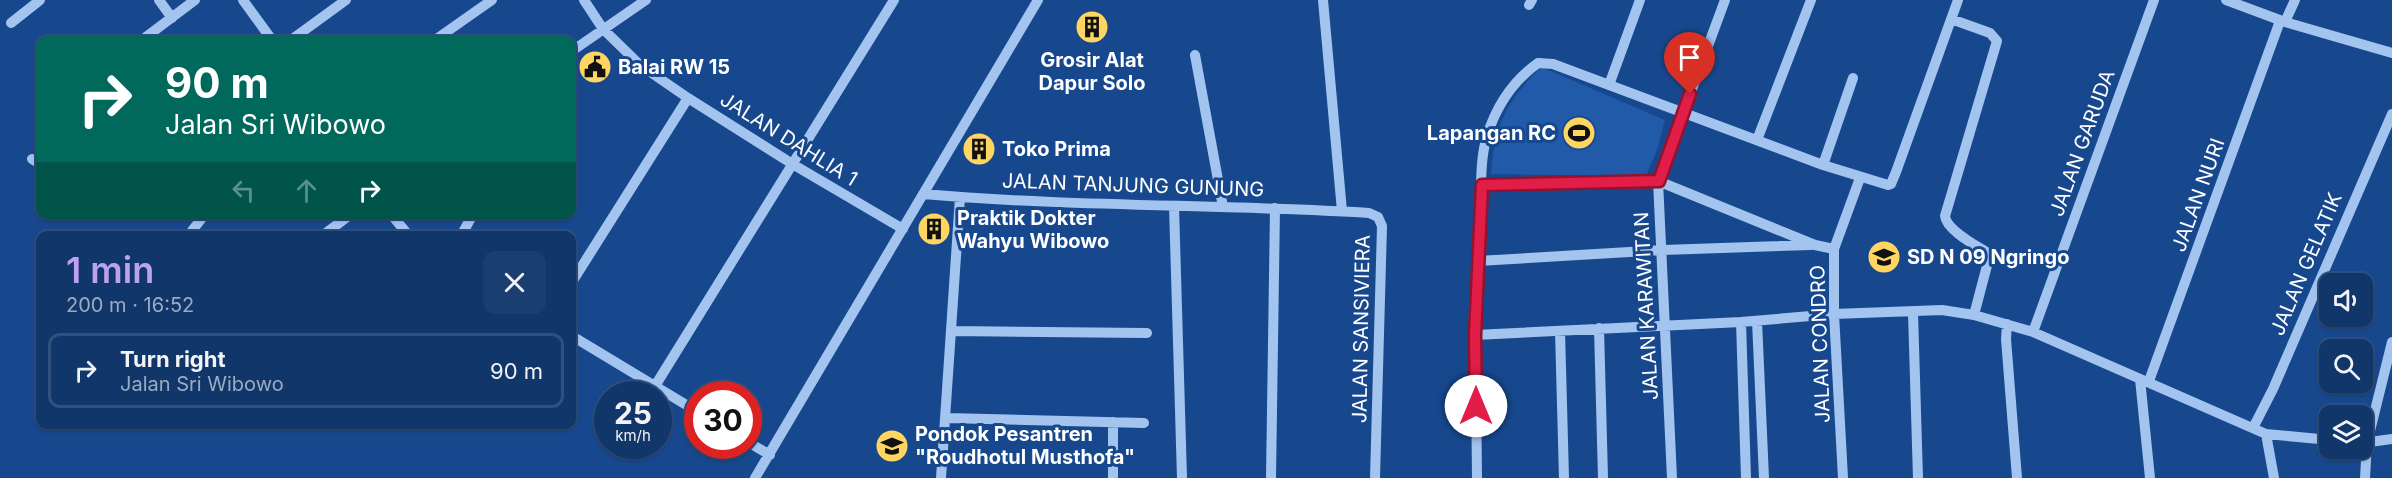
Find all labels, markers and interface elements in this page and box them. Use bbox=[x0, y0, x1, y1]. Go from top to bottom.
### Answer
building icon: Grosir Alat Dapur Solo bbox=[1074, 9, 1110, 45]
pin bbox=[1664, 32, 1715, 94]
icon: arrive bbox=[1673, 41, 1706, 74]
place label: Grosir Alat Dapur Solo bbox=[1038, 48, 1146, 95]
public building icon: Balai RW 15 bbox=[577, 49, 613, 85]
place label: Balai RW 15 bbox=[618, 55, 730, 79]
text: 90 m bbox=[165, 57, 269, 108]
icon: right bbox=[66, 60, 144, 138]
street label: JALAN GARUDA bbox=[2044, 66, 2120, 220]
street label: JALAN DAHLIA 1 bbox=[716, 87, 862, 191]
text: Jalan Sri Wibowo bbox=[165, 108, 386, 141]
sports icon: Lapangan RC bbox=[1561, 115, 1597, 151]
place label: Lapangan RC bbox=[1427, 121, 1556, 145]
building icon: Toko Prima bbox=[961, 131, 997, 167]
street label: JALAN NURI bbox=[2166, 135, 2230, 255]
place label: Toko Prima bbox=[1002, 137, 1111, 161]
street label: JALAN TANJUNG GUNUNG bbox=[1001, 168, 1265, 202]
icon: left bbox=[227, 174, 260, 207]
icon: ahead bbox=[290, 174, 323, 207]
icon: right bbox=[353, 174, 386, 207]
street label: JALAN GELATIK bbox=[2265, 189, 2347, 339]
place label: Praktik Dokter Wahyu Wibowo bbox=[957, 206, 1109, 253]
building icon: Praktik Dokter Wahyu Wibowo bbox=[916, 211, 952, 247]
street label: JALAN KARAWITAN bbox=[1629, 211, 1663, 401]
street label: JALAN SANSIVIERA bbox=[1347, 234, 1375, 423]
school or university icon: SD N 09 Ngringo bbox=[1866, 239, 1902, 275]
place label: SD N 09 Ngringo bbox=[1907, 245, 2069, 269]
text: 1 min bbox=[66, 248, 154, 292]
button: close bbox=[483, 251, 546, 314]
street label: JALAN CONDRO bbox=[1805, 265, 1835, 423]
map controls bbox=[2319, 273, 2373, 459]
button: sound bbox=[2319, 273, 2373, 327]
text: 200 m · 16:52 bbox=[66, 293, 194, 317]
button: search bbox=[2319, 339, 2373, 393]
text: Turn right bbox=[120, 346, 226, 372]
icon: right bbox=[69, 354, 102, 387]
text: 90 m bbox=[490, 358, 543, 384]
text: Jalan Sri Wibowo bbox=[120, 372, 284, 396]
position arrow bbox=[1444, 374, 1508, 438]
speed limit sign: 30 bbox=[684, 381, 762, 459]
text: 25 bbox=[614, 395, 652, 431]
button: layers bbox=[2319, 405, 2373, 459]
place label: Pondok Pesantren "Roudhotul Musthofa" bbox=[915, 422, 1135, 469]
text: km/h bbox=[615, 426, 651, 445]
school or university icon: Pondok Pesantren "Roudhotul Musthofa" bbox=[874, 428, 910, 464]

